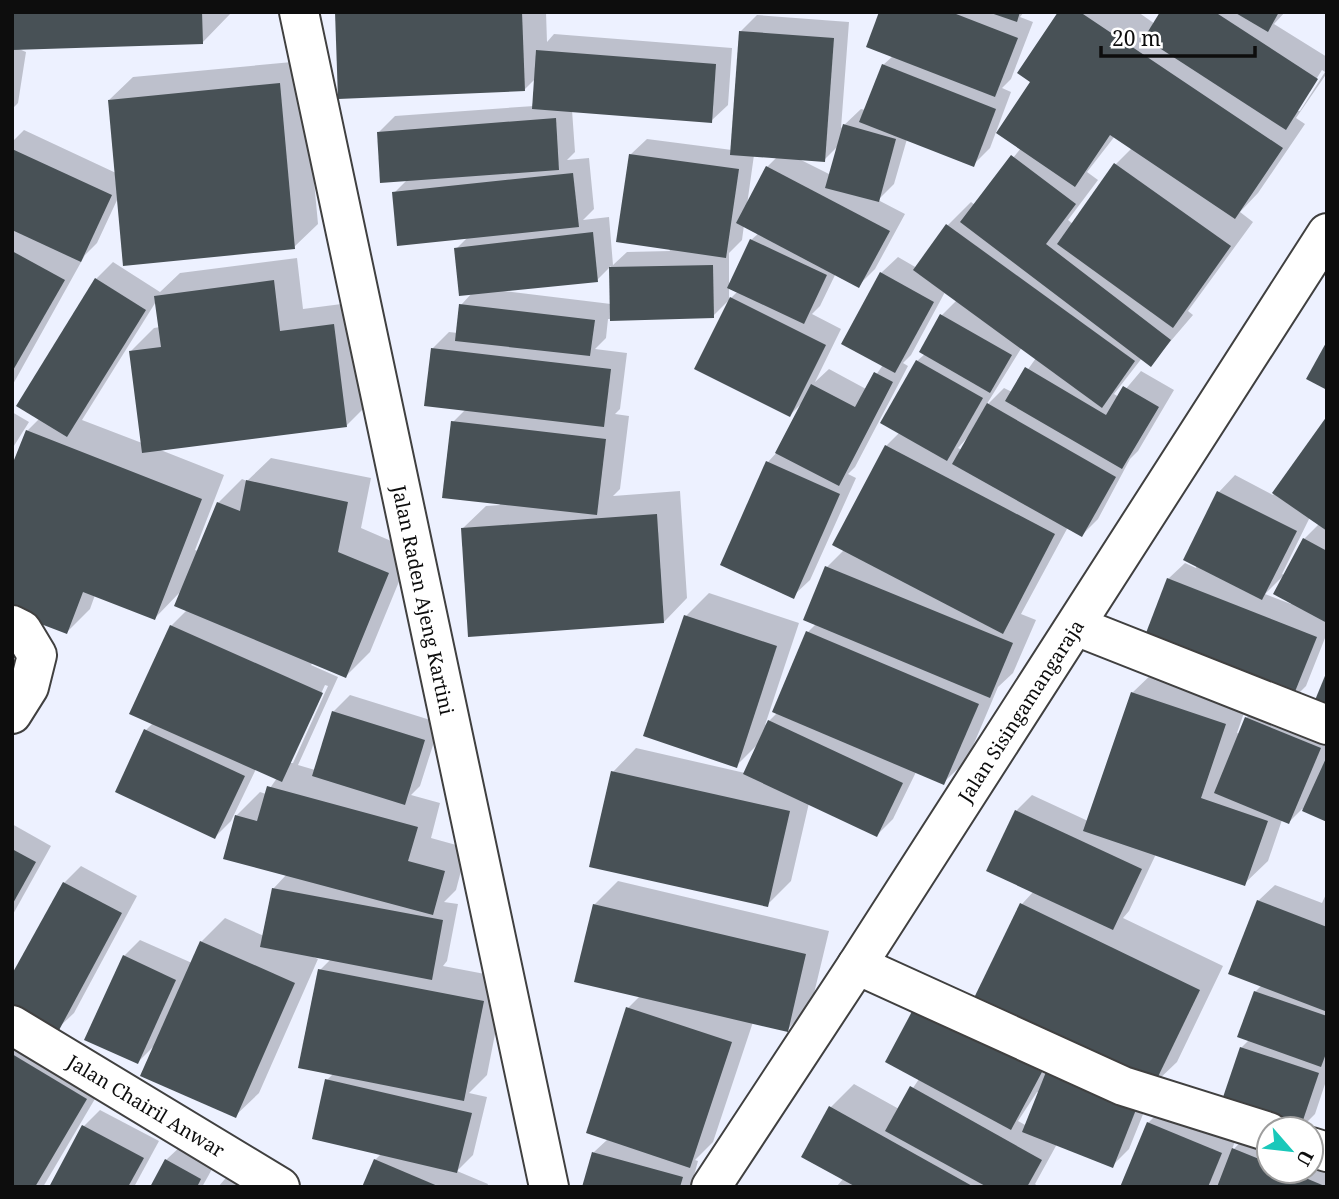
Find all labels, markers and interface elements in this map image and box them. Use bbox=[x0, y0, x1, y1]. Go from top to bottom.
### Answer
scale bar bbox=[1101, 14, 1255, 58]
text: 20 m bbox=[1112, 24, 1161, 52]
street label: Jalan Raden Ajeng Kartini bbox=[386, 482, 460, 717]
street label: Jalan Sisingamangaraja bbox=[952, 615, 1090, 808]
street label: Jalan Chairil Anwar bbox=[62, 1048, 230, 1163]
north arrow bbox=[1255, 1115, 1325, 1185]
text: U bbox=[1290, 1146, 1320, 1170]

